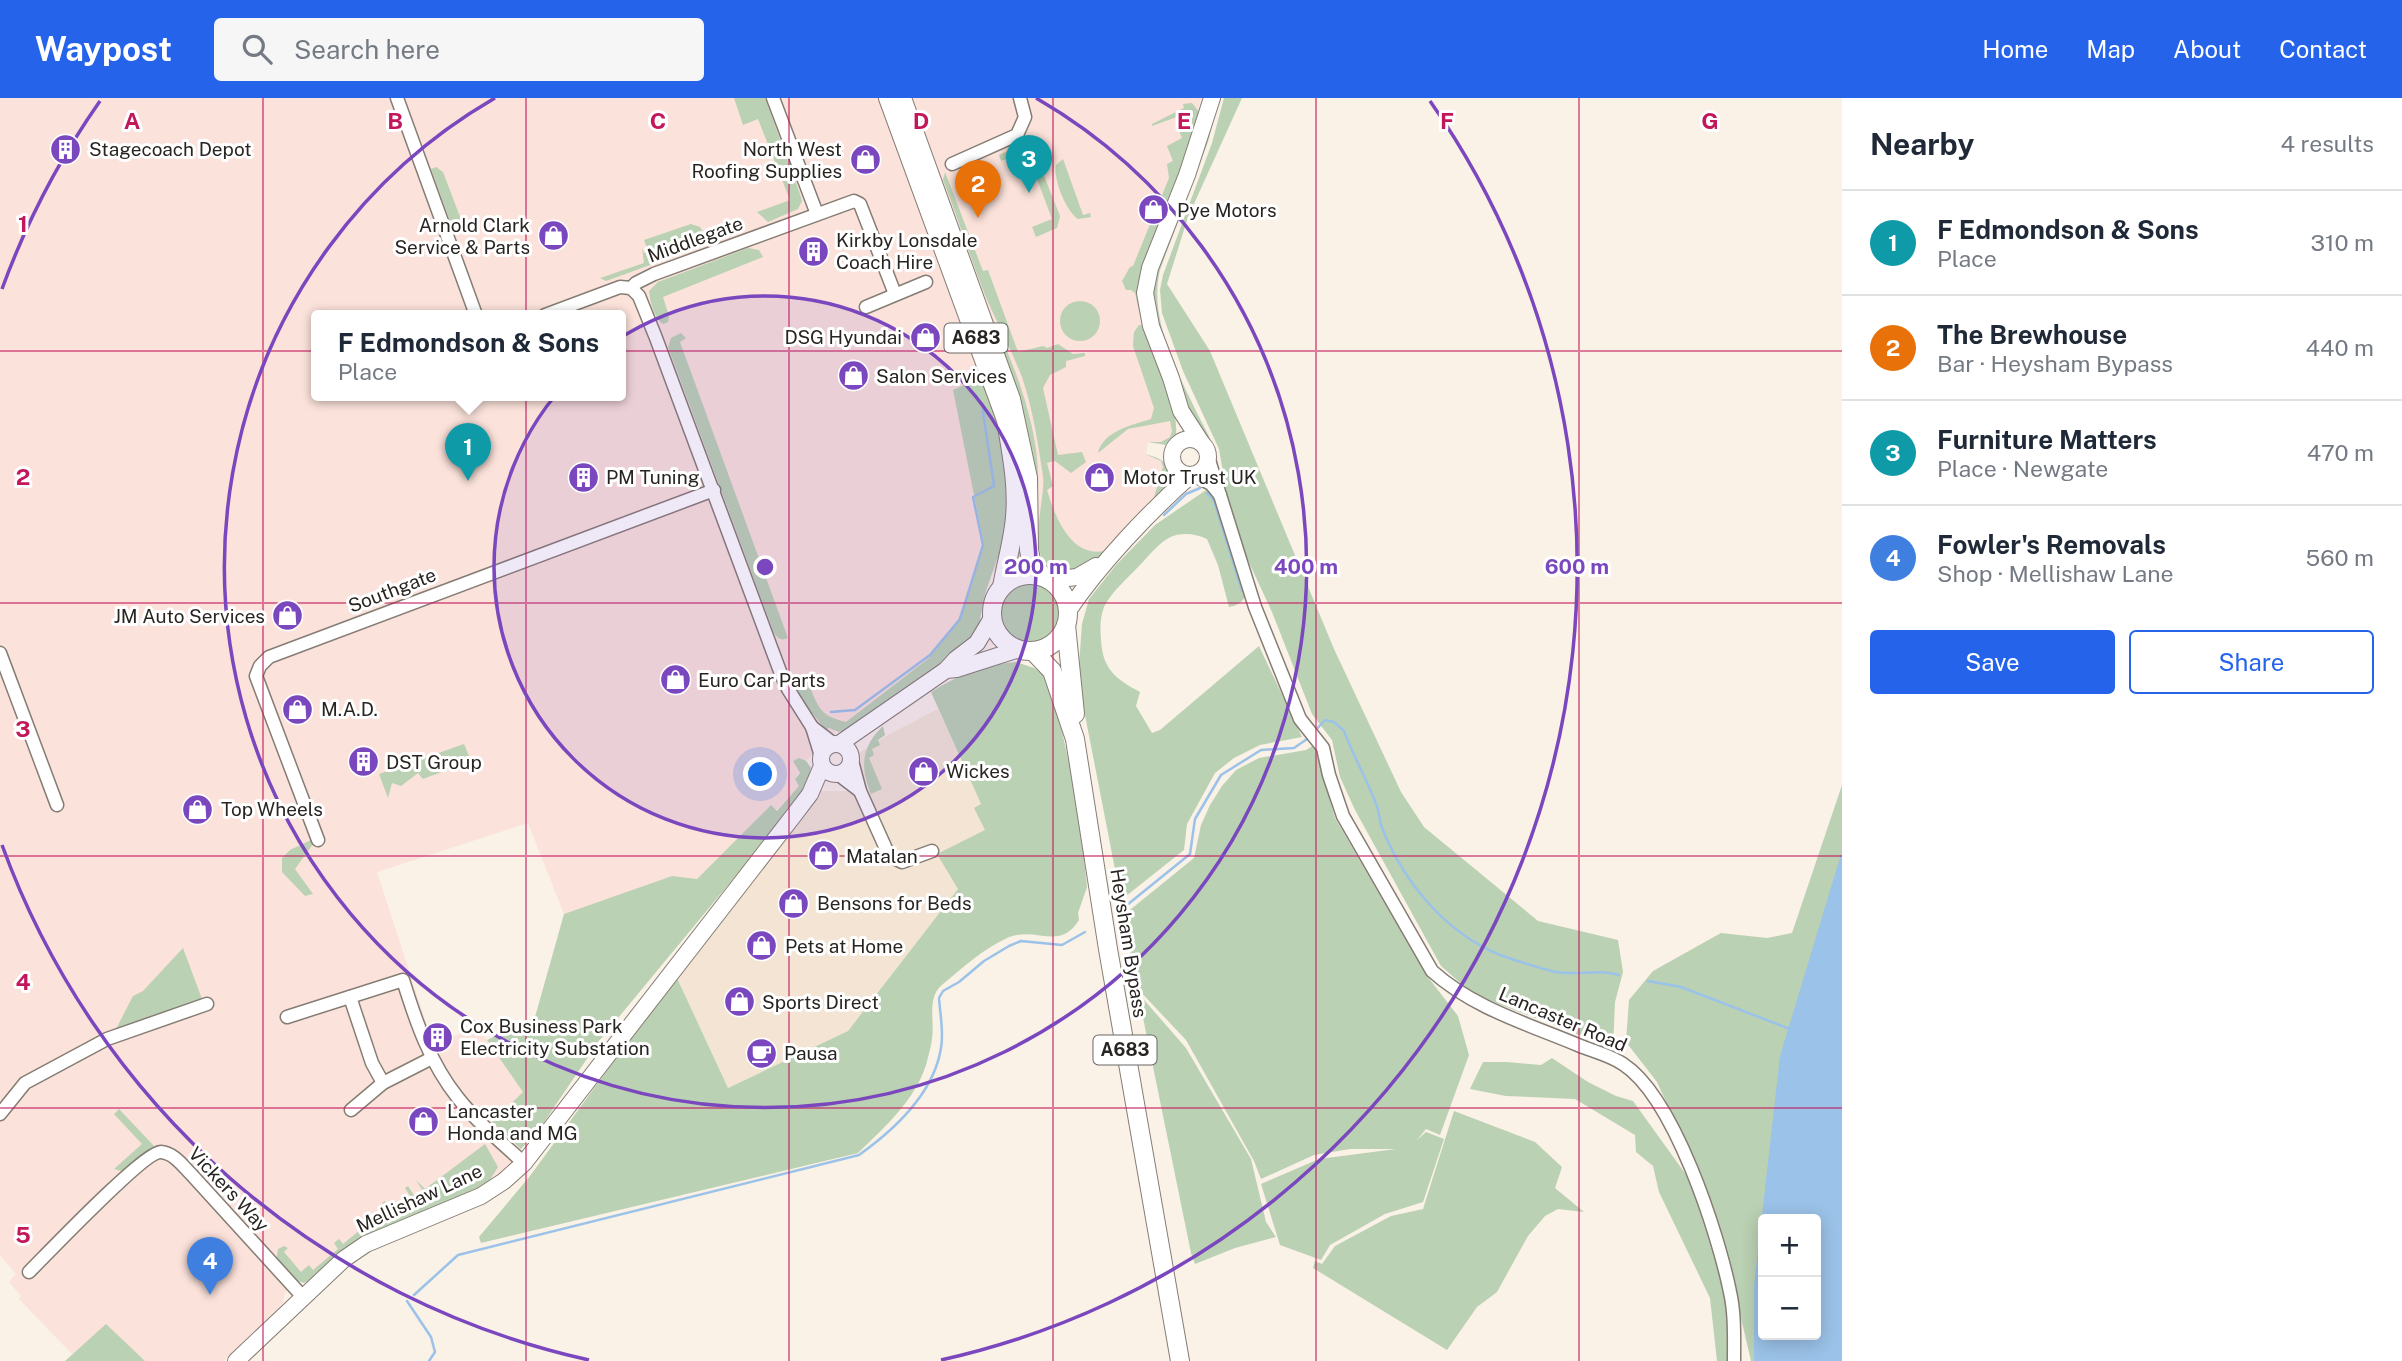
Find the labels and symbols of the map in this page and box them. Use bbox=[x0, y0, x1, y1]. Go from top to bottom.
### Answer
text: A bbox=[124, 107, 141, 134]
text: B bbox=[387, 107, 403, 134]
text: C bbox=[650, 107, 666, 134]
text: D bbox=[913, 107, 929, 134]
text: E bbox=[1177, 107, 1191, 134]
text: F bbox=[1440, 107, 1454, 134]
text: G bbox=[1701, 107, 1719, 134]
building icon: Stagecoach Depot bbox=[49, 132, 83, 166]
pin: 3 bbox=[1006, 135, 1052, 193]
place label: Stagecoach Depot bbox=[89, 138, 252, 160]
place label: North West Roofing Supplies bbox=[691, 138, 842, 182]
shop icon: North West Roofing Supplies bbox=[848, 143, 882, 177]
pin: 2 bbox=[955, 160, 1001, 218]
shop icon: Pye Motors bbox=[1137, 193, 1171, 227]
place label: Pye Motors bbox=[1177, 199, 1277, 221]
text: 1 bbox=[18, 210, 28, 237]
street label: Middlegate bbox=[644, 212, 746, 266]
place label: Arnold Clark Service & Parts bbox=[394, 214, 530, 258]
shop icon: Arnold Clark Service & Parts bbox=[536, 219, 570, 253]
place label: Kirkby Lonsdale Coach Hire bbox=[836, 229, 978, 273]
building icon: Kirkby Lonsdale Coach Hire bbox=[796, 234, 830, 268]
shop icon: DSG Hyundai bbox=[908, 320, 942, 354]
road number: A683 bbox=[944, 324, 1007, 352]
place label: DSG Hyundai bbox=[785, 326, 902, 348]
shop icon: Salon Services bbox=[836, 359, 870, 393]
place label: Salon Services bbox=[876, 365, 1007, 387]
pin: 1 bbox=[445, 423, 491, 481]
building icon: PM Tuning bbox=[566, 460, 600, 494]
shop icon: Motor Trust UK bbox=[1083, 460, 1117, 494]
text: 2 bbox=[16, 463, 30, 490]
place label: PM Tuning bbox=[606, 466, 700, 488]
place label: Motor Trust UK bbox=[1123, 466, 1257, 488]
text: 200 m bbox=[1004, 554, 1068, 579]
text: 400 m bbox=[1274, 554, 1338, 579]
text: 600 m bbox=[1545, 554, 1609, 579]
centre of rings bbox=[753, 555, 777, 579]
street label: Southgate bbox=[345, 563, 439, 617]
shop icon: JM Auto Services bbox=[271, 599, 305, 633]
place label: JM Auto Services bbox=[113, 605, 265, 627]
shop icon: Euro Car Parts bbox=[658, 663, 692, 697]
place label: Euro Car Parts bbox=[698, 669, 825, 691]
shop icon: M.A.D. bbox=[281, 692, 315, 726]
place label: M.A.D. bbox=[321, 698, 378, 720]
text: 3 bbox=[15, 715, 31, 742]
building icon: DST Group bbox=[346, 745, 380, 779]
place label: DST Group bbox=[386, 751, 482, 773]
shop icon: Wickes bbox=[906, 754, 940, 788]
your location bbox=[743, 757, 777, 791]
place label: Wickes bbox=[946, 760, 1010, 782]
shop icon: Top Wheels bbox=[181, 792, 215, 826]
place label: Top Wheels bbox=[221, 798, 323, 820]
shop icon: Matalan bbox=[806, 839, 840, 873]
place label: Matalan bbox=[846, 845, 918, 867]
street label: Heysham Bypass bbox=[1106, 867, 1152, 1019]
shop icon: Bensons for Beds bbox=[777, 886, 811, 920]
place label: Bensons for Beds bbox=[817, 892, 972, 914]
shop icon: Pets at Home bbox=[745, 929, 779, 963]
place label: Pets at Home bbox=[785, 935, 903, 957]
text: 4 bbox=[15, 968, 31, 995]
street label: Lancaster Road bbox=[1496, 982, 1630, 1056]
shop icon: Sports Direct bbox=[722, 985, 756, 1019]
place label: Sports Direct bbox=[762, 991, 879, 1013]
place label: Cox Business Park Electricity Substation bbox=[460, 1015, 650, 1059]
building icon: Cox Business Park Electricity Substation bbox=[420, 1020, 454, 1054]
road number: A683 bbox=[1094, 1035, 1156, 1065]
cafe icon: Pausa bbox=[744, 1036, 778, 1070]
place label: Pausa bbox=[784, 1042, 838, 1064]
place label: Lancaster Honda and MG bbox=[447, 1100, 578, 1144]
shop icon: Lancaster Honda and MG bbox=[407, 1105, 441, 1139]
street label: Vickers Way bbox=[184, 1142, 274, 1236]
street label: Mellishaw Lane bbox=[353, 1159, 485, 1237]
text: 5 bbox=[15, 1221, 31, 1248]
pin: 4 bbox=[187, 1237, 233, 1295]

